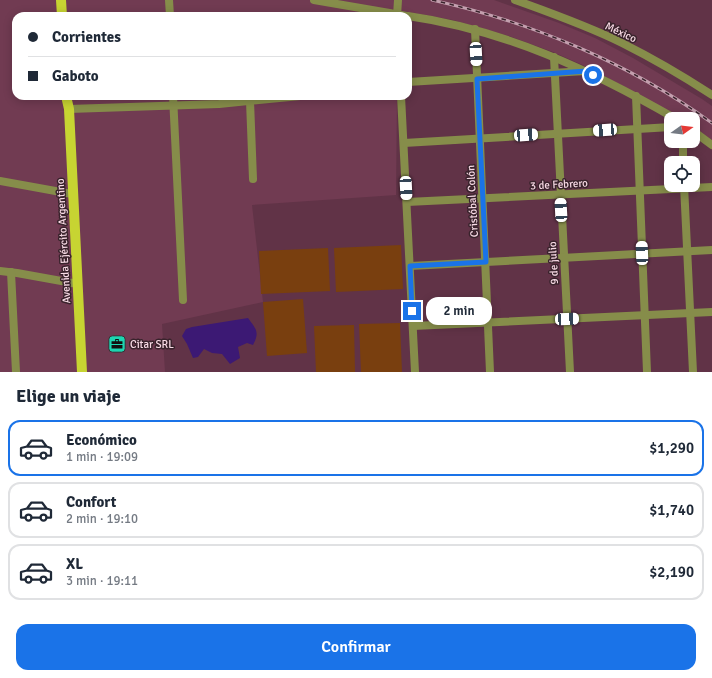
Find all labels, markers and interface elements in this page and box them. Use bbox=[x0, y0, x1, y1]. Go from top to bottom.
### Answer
street label: México bbox=[603, 20, 639, 45]
text: Corrientes bbox=[52, 28, 121, 46]
car bbox=[469, 42, 483, 66]
route start bbox=[584, 66, 602, 84]
text: Gaboto bbox=[52, 67, 99, 85]
north arrow bbox=[664, 112, 700, 148]
map controls bbox=[664, 112, 700, 192]
car bbox=[593, 123, 617, 137]
car bbox=[514, 128, 538, 142]
button: locate bbox=[664, 156, 700, 192]
street label: Cristóbal Colón bbox=[464, 165, 481, 237]
car bbox=[399, 176, 413, 200]
street label: 3 de Febrero bbox=[530, 176, 588, 193]
street label: Avenida Ejército Argentino bbox=[54, 178, 73, 304]
car bbox=[554, 198, 568, 222]
street label: 9 de julio bbox=[546, 241, 561, 285]
car bbox=[636, 241, 648, 265]
callout: 2 min bbox=[426, 297, 492, 325]
route end bbox=[403, 302, 421, 320]
text: 2 min bbox=[443, 303, 475, 319]
car bbox=[555, 312, 579, 326]
office icon: Citar SRL bbox=[107, 334, 127, 354]
place label: Citar SRL bbox=[130, 338, 174, 351]
text: Elige un viaje bbox=[16, 385, 121, 407]
icon: car bbox=[18, 430, 54, 466]
text: Económico bbox=[66, 431, 137, 449]
text: $1,290 bbox=[649, 439, 694, 457]
text: 1 min · 19:09 bbox=[66, 449, 138, 465]
icon: car bbox=[18, 492, 54, 528]
text: Confort bbox=[66, 493, 116, 511]
text: $1,740 bbox=[649, 501, 694, 519]
text: 2 min · 19:10 bbox=[66, 511, 138, 527]
icon: car bbox=[18, 554, 54, 590]
text: XL bbox=[66, 555, 83, 573]
text: $2,190 bbox=[649, 563, 694, 581]
text: 3 min · 19:11 bbox=[66, 573, 138, 589]
button: Confirmar bbox=[16, 624, 696, 670]

